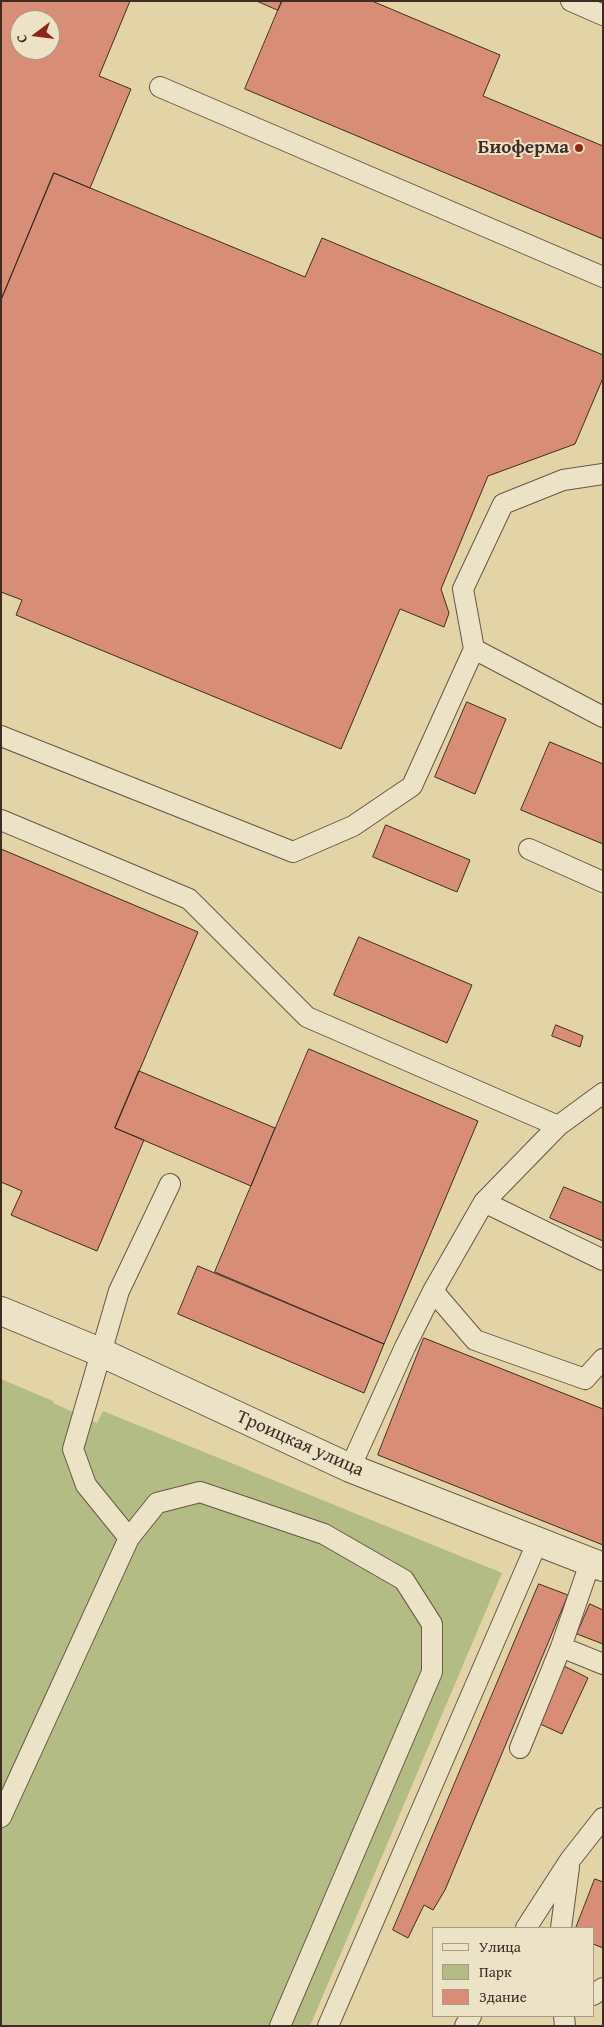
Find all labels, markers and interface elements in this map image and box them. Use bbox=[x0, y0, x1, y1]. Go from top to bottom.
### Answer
north arrow bbox=[10, 10, 60, 60]
text: С bbox=[11, 32, 32, 45]
place label: Биоферма bbox=[478, 137, 569, 159]
marker: Биоферма bbox=[573, 142, 585, 154]
street label: Троицкая улица bbox=[233, 1406, 367, 1482]
legend bbox=[432, 1927, 594, 2017]
text: Улица bbox=[479, 1936, 521, 1957]
text: Парк bbox=[479, 1961, 512, 1982]
text: Здание bbox=[479, 1986, 527, 2007]

